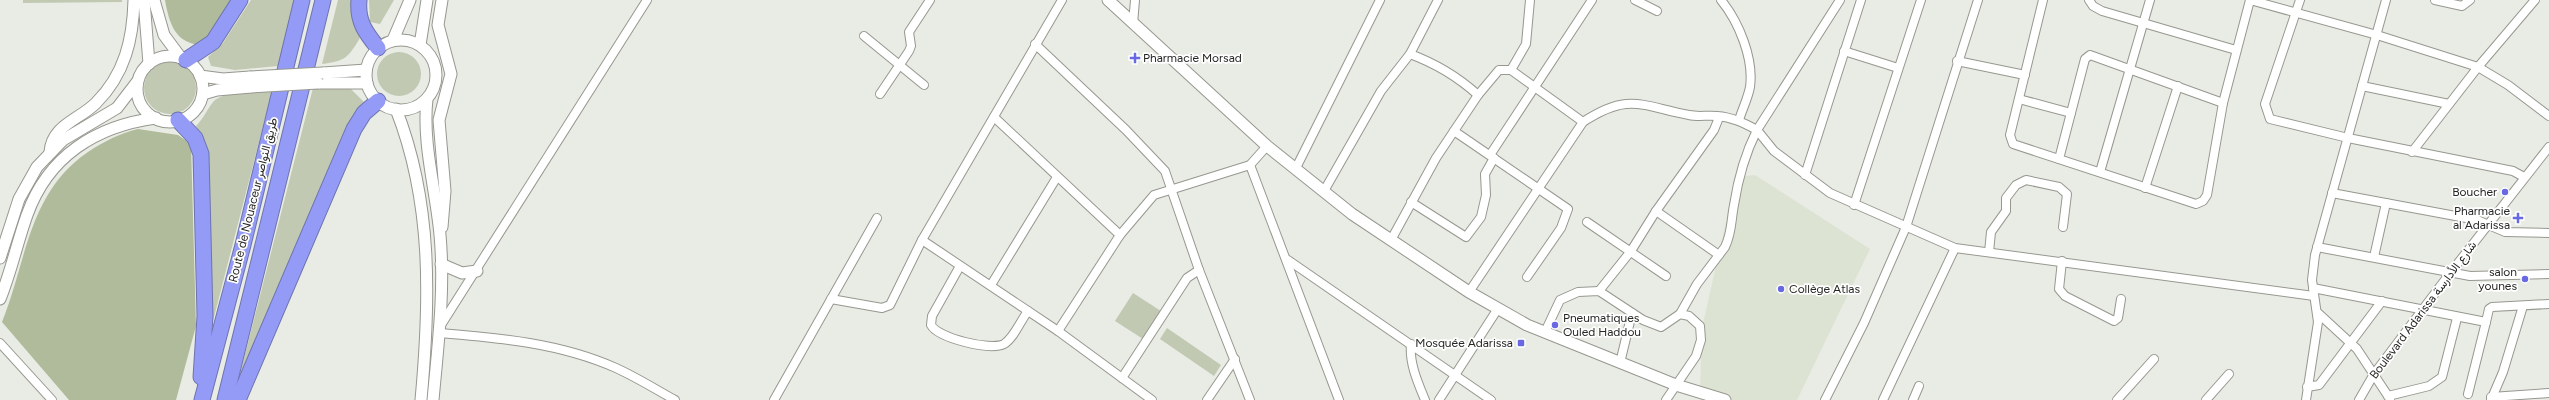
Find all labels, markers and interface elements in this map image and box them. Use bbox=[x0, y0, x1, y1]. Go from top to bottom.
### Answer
place label: Pharmacie Morsad bbox=[1143, 51, 1242, 65]
marker: Pharmacie Morsad bbox=[1130, 53, 1140, 63]
street label: Route de Nouaceur طريق النواصر bbox=[226, 116, 281, 284]
place label: Boucher bbox=[2452, 185, 2497, 199]
marker: Boucher bbox=[2500, 187, 2510, 197]
place label: Pharmacie al Adarissa bbox=[2453, 204, 2510, 232]
marker: Pharmacie al Adarissa bbox=[2513, 213, 2523, 223]
street label: Boulevard Adarissa شارع الأدارسة bbox=[2367, 238, 2481, 383]
place label: salon younes bbox=[2478, 265, 2517, 293]
marker: salon younes bbox=[2520, 274, 2530, 284]
place label: Collège Atlas bbox=[1789, 282, 1860, 296]
marker: Collège Atlas bbox=[1776, 284, 1786, 294]
place label: Pneumatiques Ouled Haddou bbox=[1563, 311, 1641, 339]
marker: Pneumatiques Ouled Haddou bbox=[1550, 320, 1560, 330]
place label: Mosquée Adarissa bbox=[1415, 336, 1513, 350]
marker: Mosquée Adarissa bbox=[1516, 338, 1526, 348]

